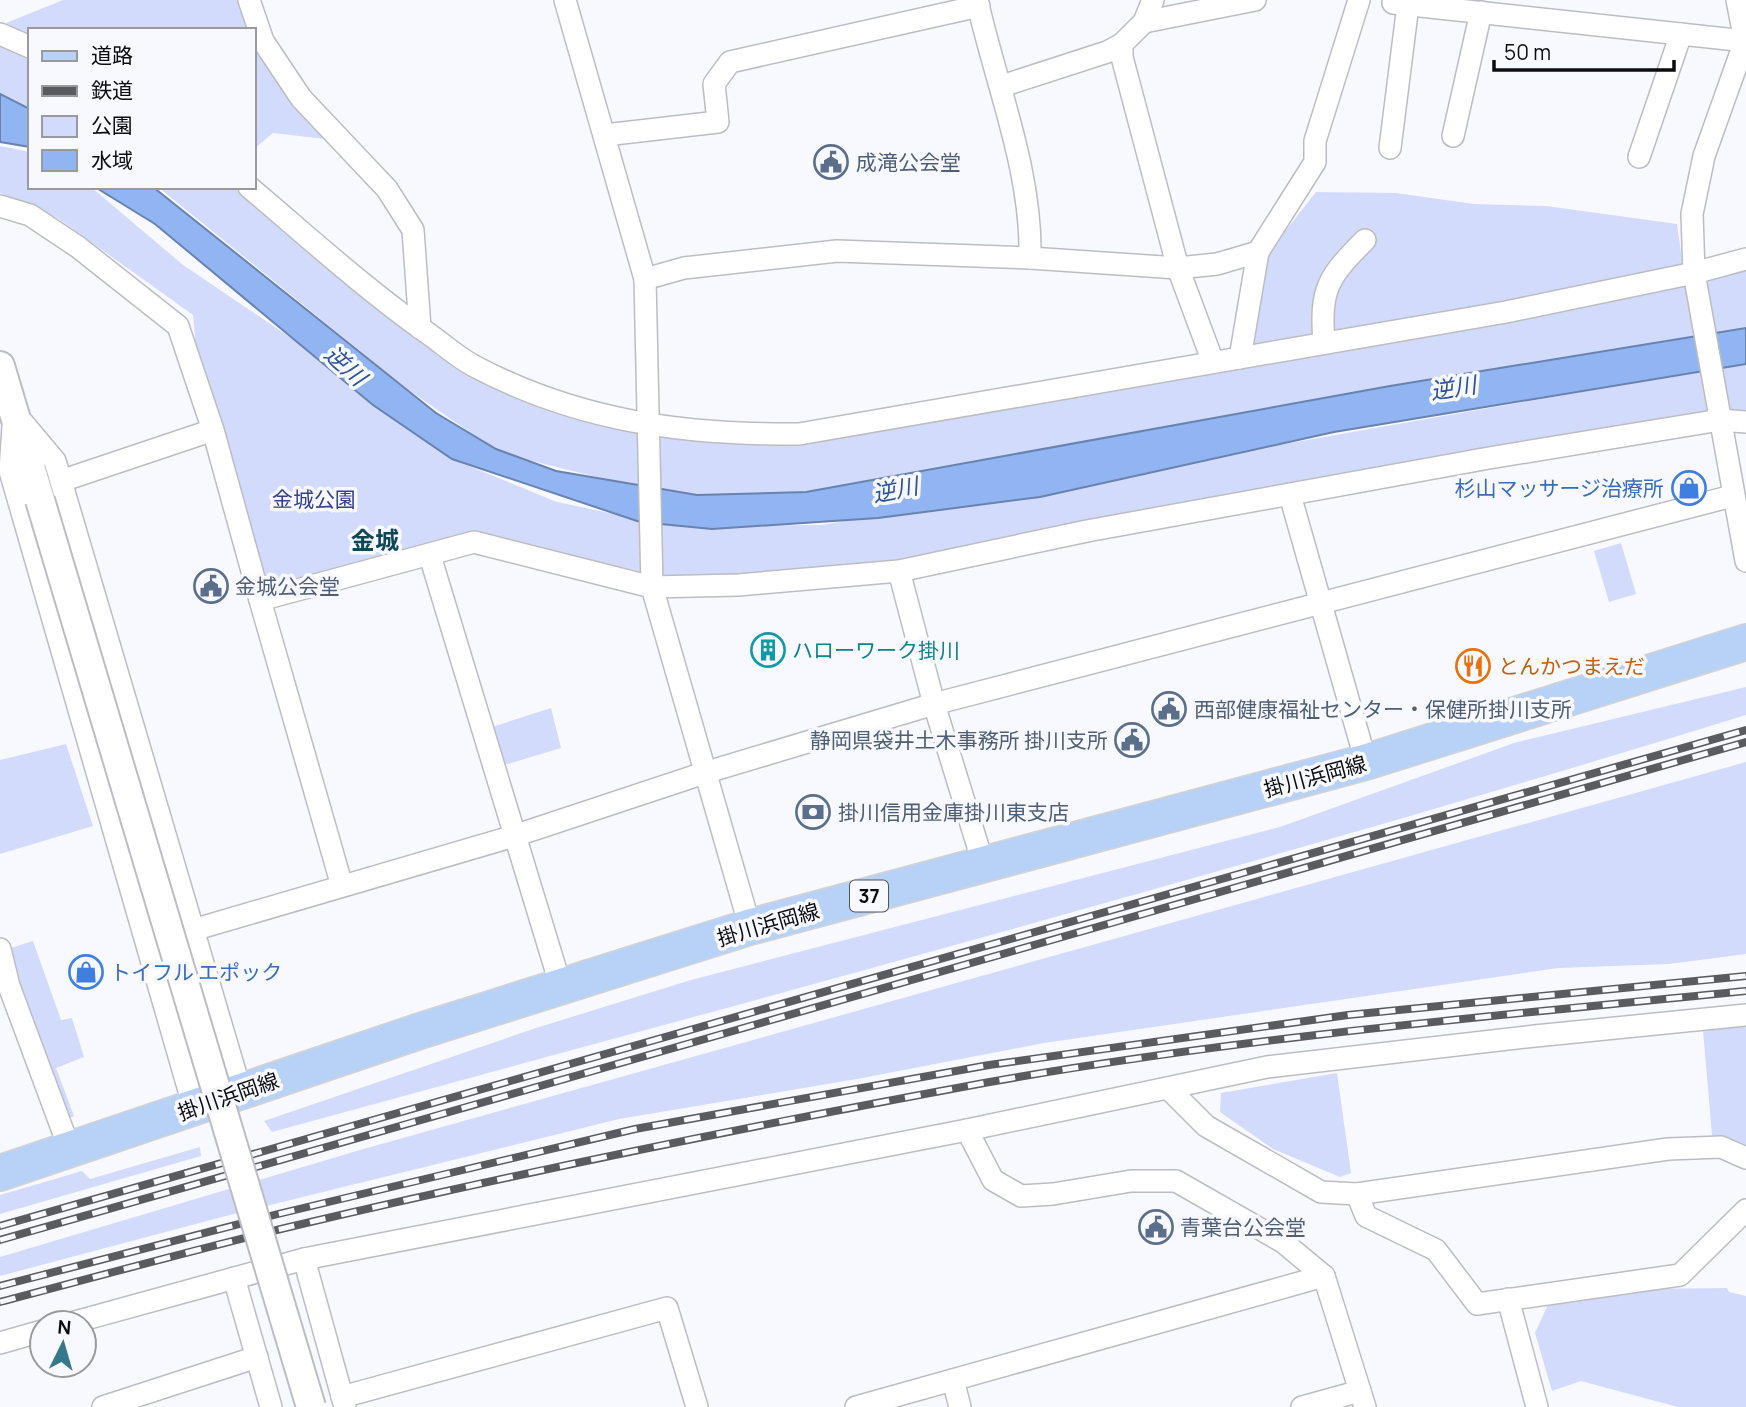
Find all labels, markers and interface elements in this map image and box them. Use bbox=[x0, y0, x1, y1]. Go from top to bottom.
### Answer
legend bbox=[28, 28, 256, 189]
scale bar bbox=[1494, 28, 1674, 72]
text: 50 m bbox=[1504, 38, 1551, 66]
text: 道路 bbox=[91, 41, 133, 69]
text: 鉄道 bbox=[91, 76, 133, 104]
text: 公園 bbox=[91, 111, 133, 139]
public building icon: 成滝公会堂 bbox=[812, 143, 850, 181]
text: 水域 bbox=[91, 146, 133, 174]
place label: 成滝公会堂 bbox=[856, 148, 961, 176]
water label: 逆川 bbox=[318, 338, 376, 394]
water label: 逆川 bbox=[1428, 367, 1481, 406]
water label: 逆川 bbox=[869, 468, 924, 509]
shop icon: 杉山マッサージ治療所 bbox=[1670, 469, 1708, 507]
place label: 杉山マッサージ治療所 bbox=[1454, 474, 1664, 502]
park label: 金城公園 bbox=[272, 485, 356, 513]
district label: 金城 bbox=[351, 523, 399, 556]
public building icon: 金城公会堂 bbox=[192, 567, 230, 605]
place label: 金城公会堂 bbox=[235, 572, 340, 600]
building icon: ハローワーク掛川 bbox=[749, 631, 787, 669]
place label: ハローワーク掛川 bbox=[792, 636, 960, 664]
restaurant icon: とんかつまえだ bbox=[1454, 647, 1492, 685]
place label: とんかつまえだ bbox=[1498, 652, 1645, 680]
public building icon: 西部健康福祉センター・保健所掛川支所 bbox=[1150, 690, 1188, 728]
place label: 西部健康福祉センター・保健所掛川支所 bbox=[1194, 695, 1572, 723]
public building icon: 静岡県袋井土木事務所 掛川支所 bbox=[1113, 721, 1151, 759]
place label: 静岡県袋井土木事務所 掛川支所 bbox=[810, 726, 1108, 754]
street label: 掛川浜岡線 bbox=[1261, 749, 1369, 803]
bank icon: 掛川信用金庫掛川東支店 bbox=[794, 793, 832, 831]
place label: 掛川信用金庫掛川東支店 bbox=[838, 798, 1069, 826]
road number: 37 bbox=[850, 880, 888, 912]
street label: 掛川浜岡線 bbox=[714, 896, 822, 952]
shop icon: トイフル エポック bbox=[67, 953, 105, 991]
place label: トイフル エポック bbox=[110, 958, 282, 986]
street label: 掛川浜岡線 bbox=[174, 1066, 282, 1126]
public building icon: 青葉台公会堂 bbox=[1137, 1208, 1175, 1246]
place label: 青葉台公会堂 bbox=[1180, 1213, 1306, 1241]
north arrow bbox=[28, 1309, 98, 1379]
text: N bbox=[57, 1314, 72, 1341]

